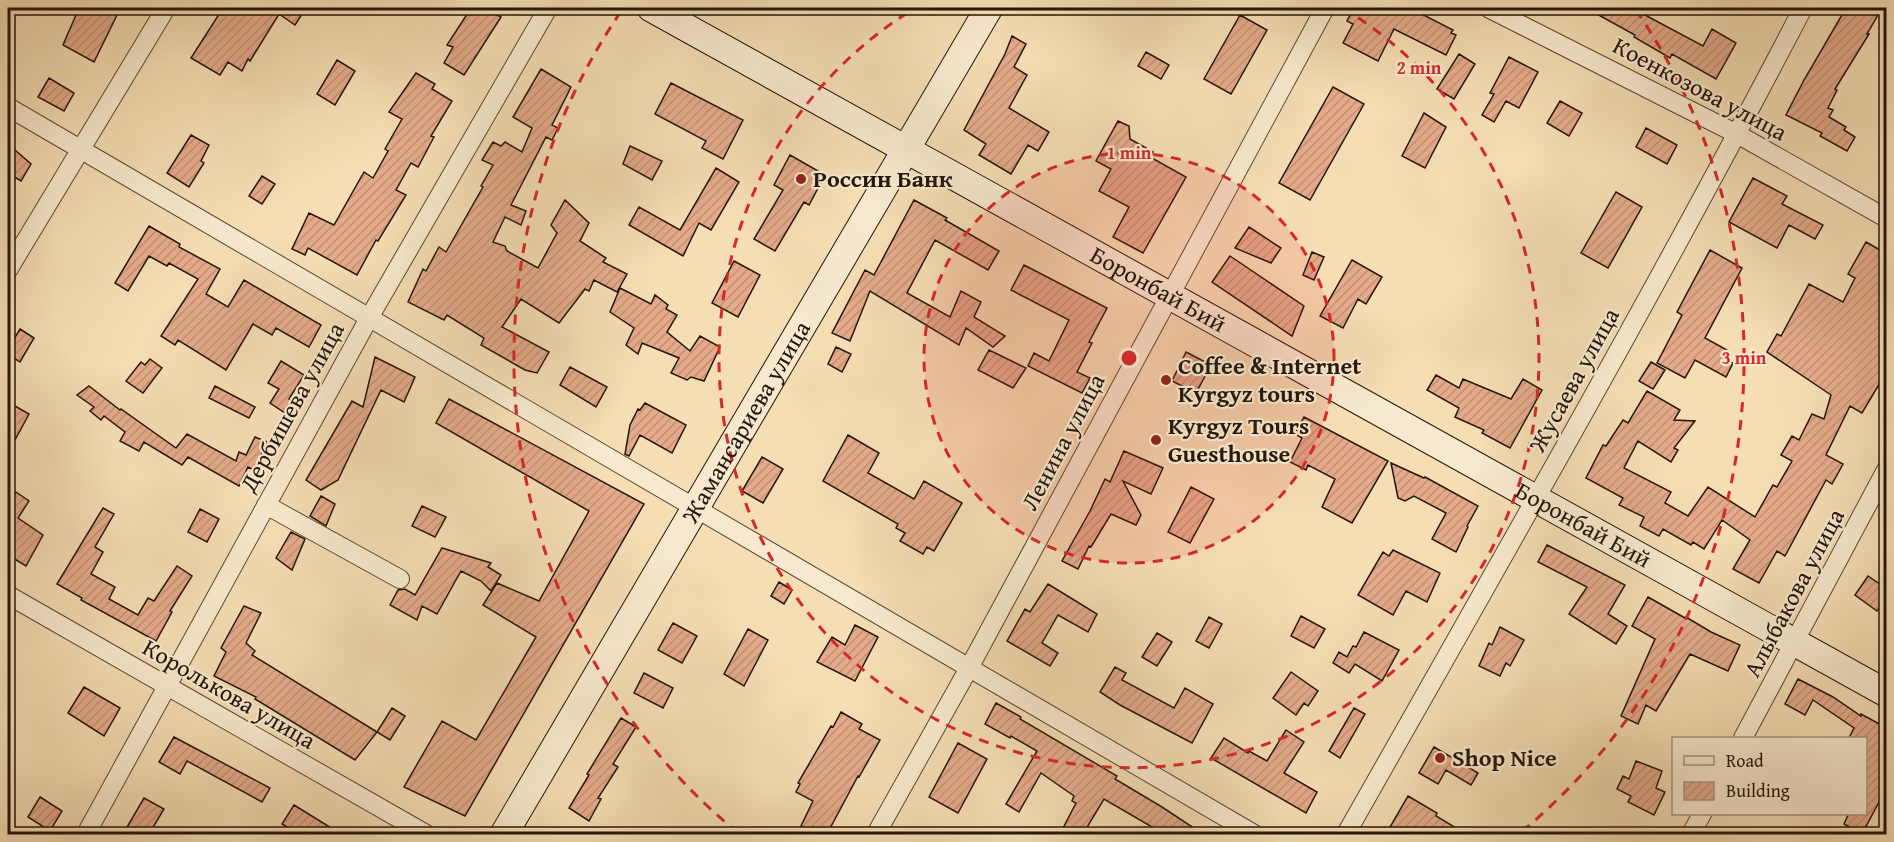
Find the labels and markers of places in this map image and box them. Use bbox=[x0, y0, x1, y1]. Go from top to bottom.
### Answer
place label: Россин Банк bbox=[813, 161, 953, 196]
marker: Россин Банк bbox=[794, 172, 808, 186]
centre of rings bbox=[1119, 348, 1139, 368]
place label: Coffee & Internet Kyrgyz tours bbox=[1178, 348, 1361, 411]
marker: Coffee & Internet Kyrgyz tours bbox=[1159, 373, 1173, 387]
place label: Kyrgyz Tours Guesthouse bbox=[1168, 408, 1309, 471]
marker: Kyrgyz Tours Guesthouse bbox=[1149, 433, 1163, 447]
place label: Shop Nice bbox=[1452, 740, 1557, 775]
marker: Shop Nice bbox=[1433, 751, 1447, 765]

